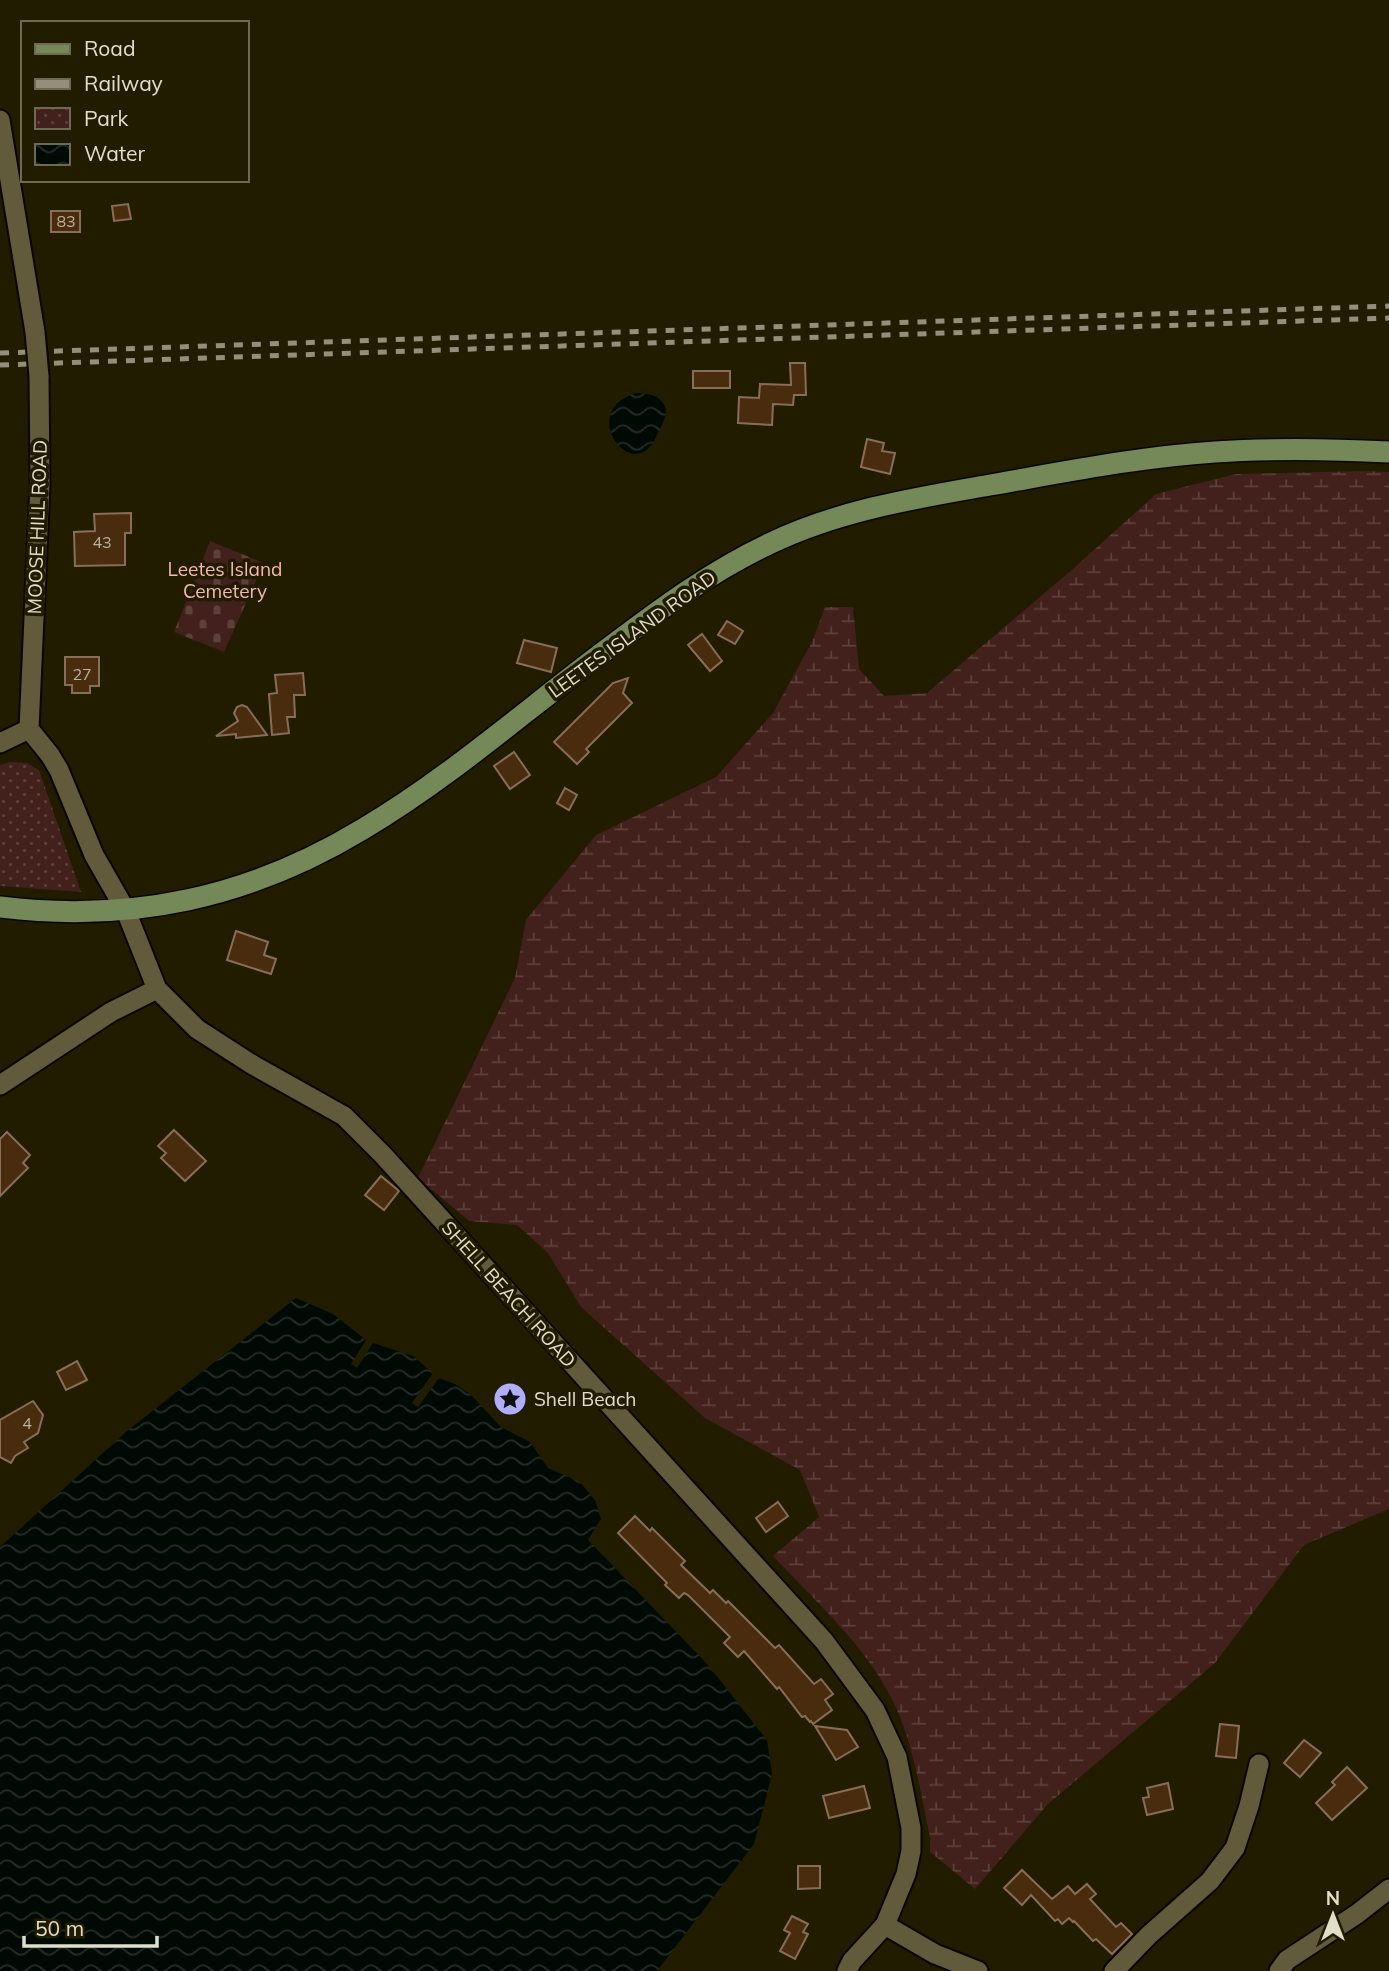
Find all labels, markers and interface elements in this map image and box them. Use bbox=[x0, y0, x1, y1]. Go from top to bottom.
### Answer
legend bbox=[21, 21, 248, 182]
text: Road bbox=[84, 35, 135, 61]
text: Railway bbox=[84, 70, 163, 96]
text: Park bbox=[84, 105, 128, 131]
text: Water bbox=[84, 140, 145, 166]
house number: 83 bbox=[56, 211, 76, 231]
street label: MOOSE HILL ROAD bbox=[22, 439, 52, 615]
house number: 43 bbox=[92, 532, 112, 552]
park label: Leetes Island Cemetery bbox=[168, 557, 283, 603]
street label: LEETES ISLAND ROAD bbox=[543, 565, 721, 703]
house number: 27 bbox=[72, 664, 92, 684]
street label: SHELL BEACH ROAD bbox=[437, 1216, 581, 1372]
place icon: Shell Beach bbox=[491, 1380, 529, 1418]
place label: Shell Beach bbox=[534, 1387, 637, 1411]
house number: 4 bbox=[22, 1413, 32, 1433]
north arrow bbox=[1298, 1880, 1368, 1950]
text: N bbox=[1326, 1886, 1340, 1910]
scale bar bbox=[24, 1904, 158, 1948]
text: 50 m bbox=[35, 1915, 84, 1941]

